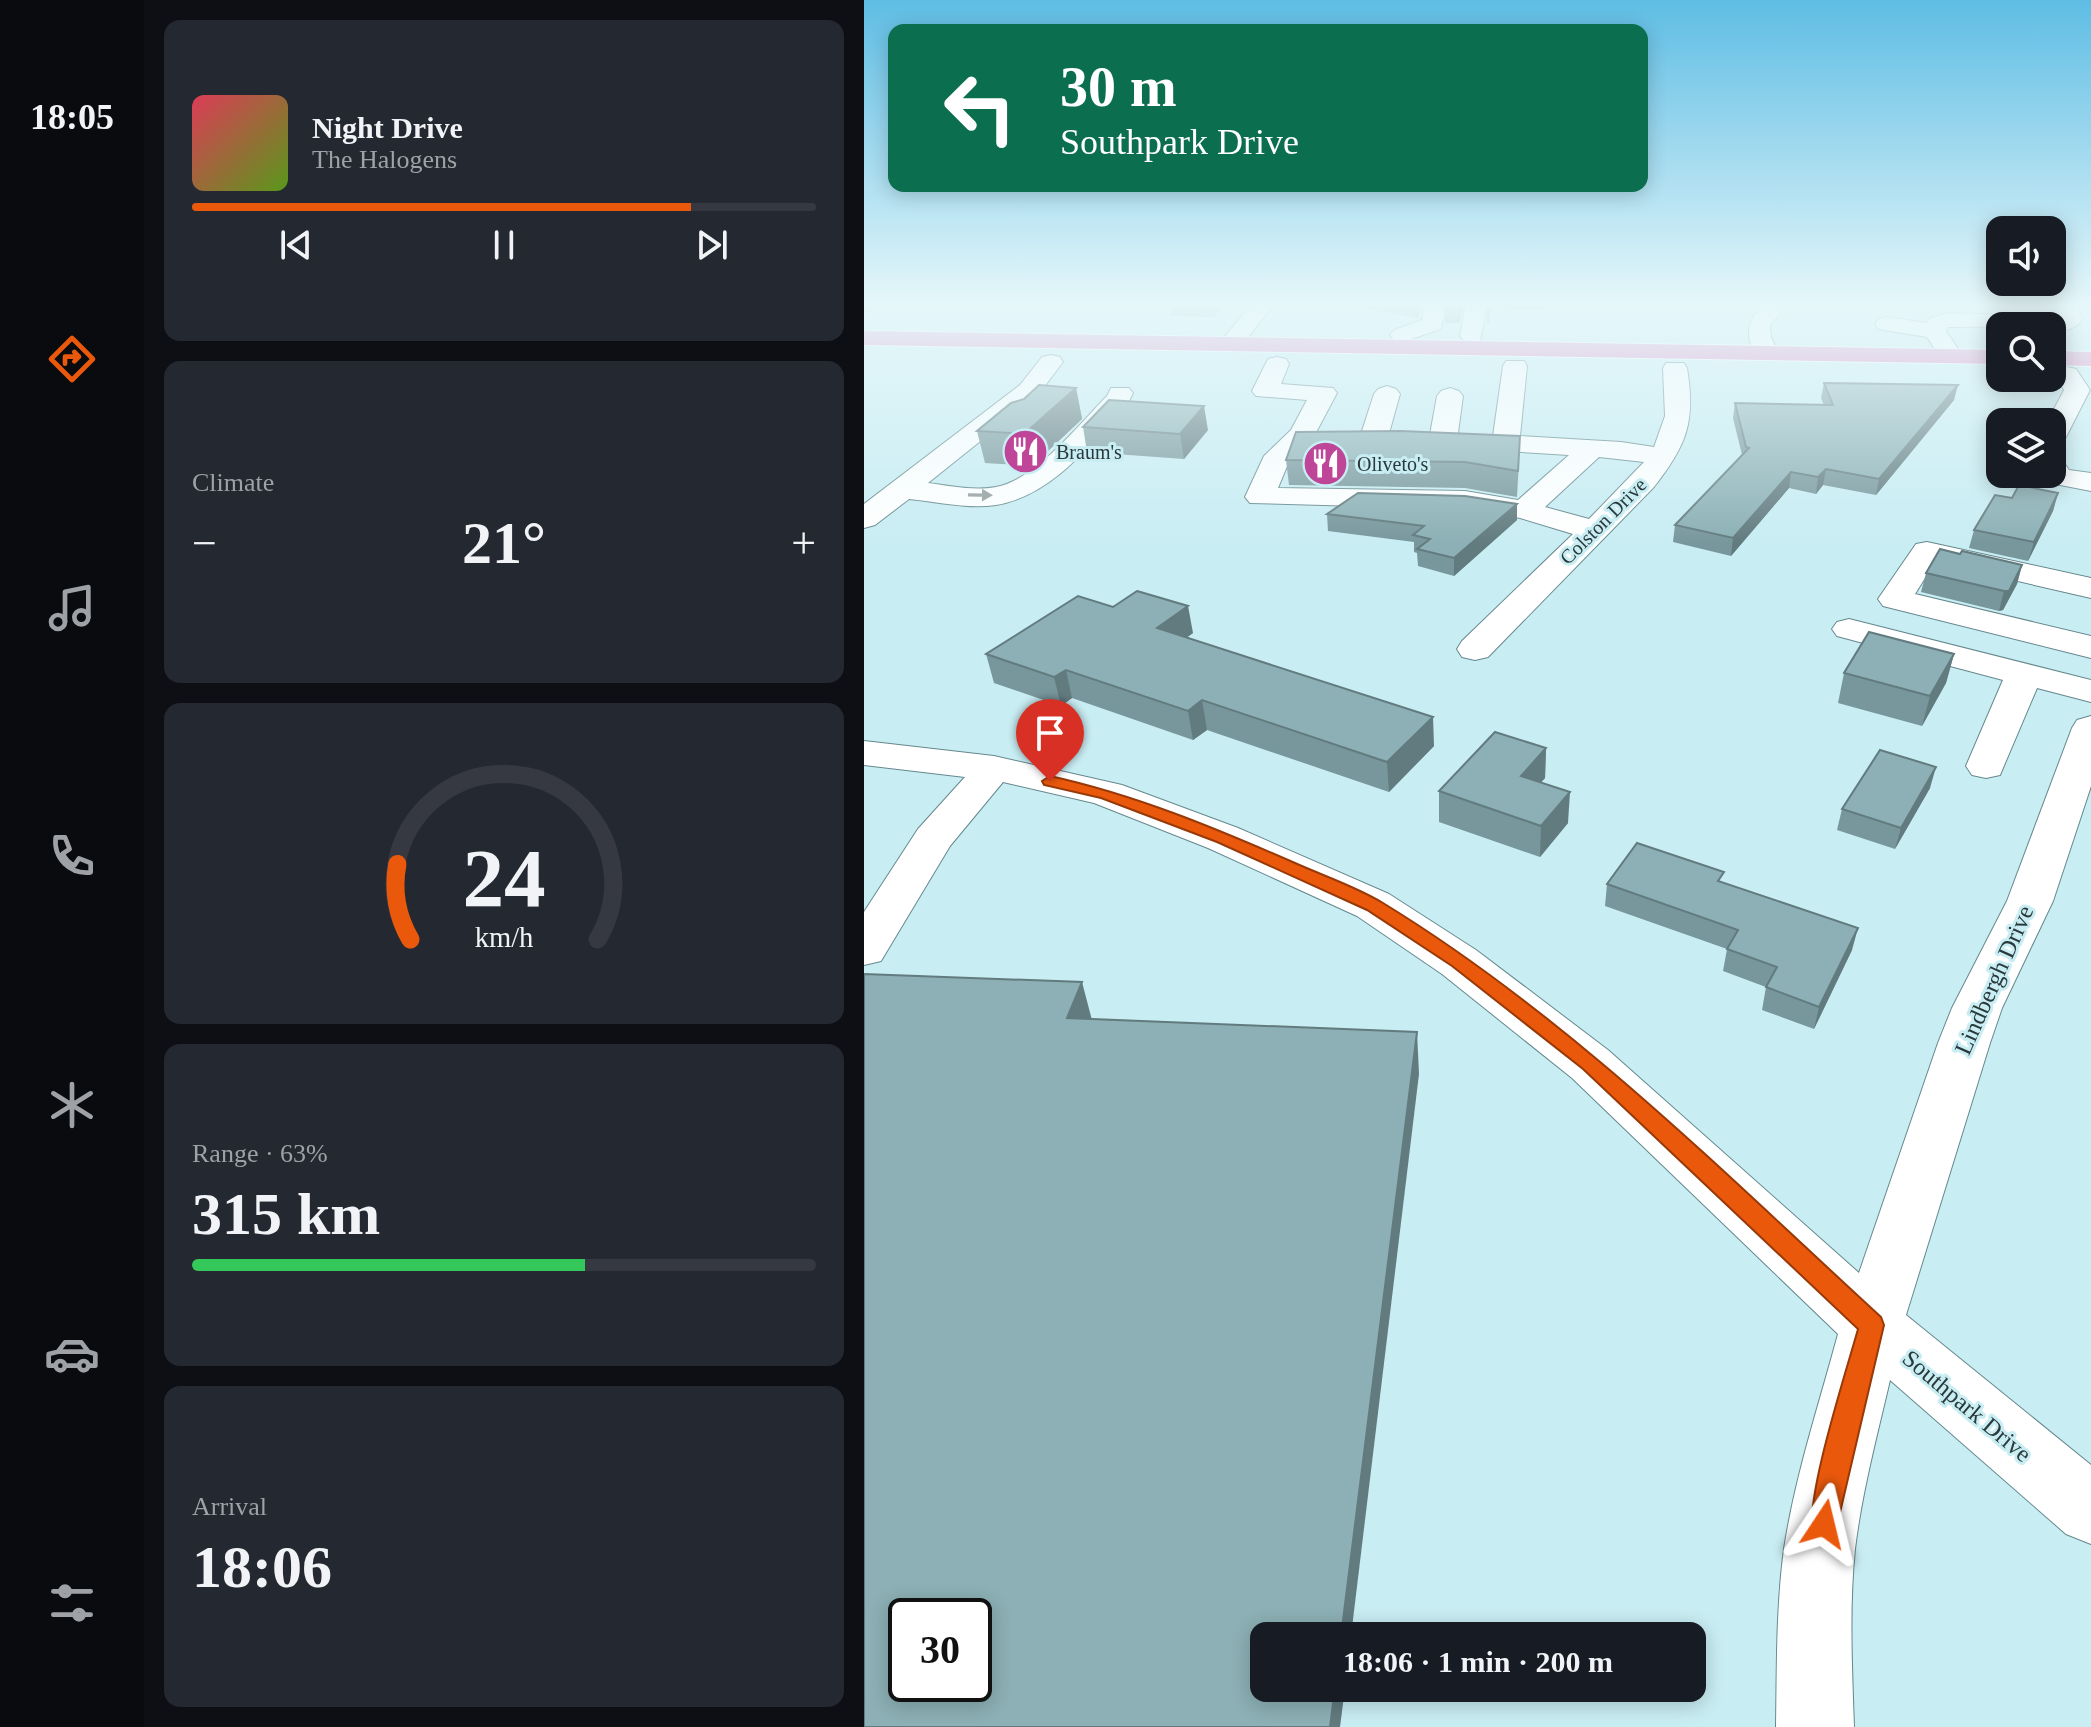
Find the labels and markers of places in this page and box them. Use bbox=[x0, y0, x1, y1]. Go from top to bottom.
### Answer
restaurant icon: Braum's bbox=[1001, 428, 1049, 476]
restaurant icon: Oliveto's bbox=[1302, 440, 1350, 488]
place label: Braum's bbox=[1056, 441, 1122, 463]
place label: Oliveto's bbox=[1357, 453, 1429, 475]
pin bbox=[1016, 699, 1084, 781]

